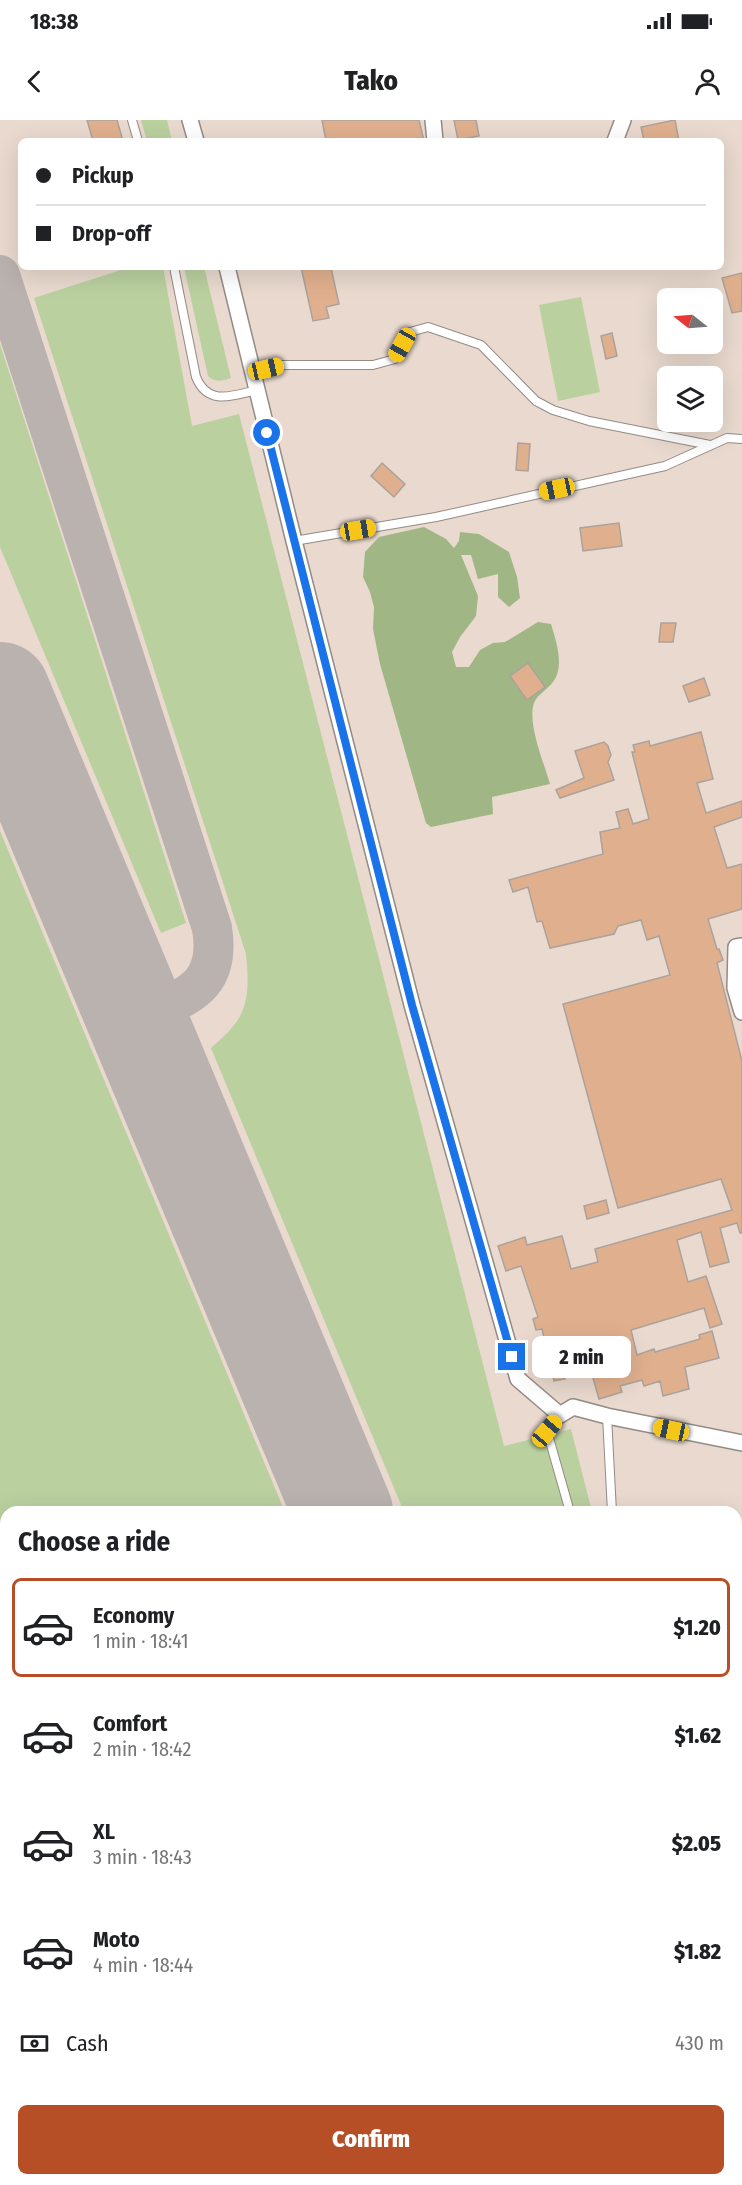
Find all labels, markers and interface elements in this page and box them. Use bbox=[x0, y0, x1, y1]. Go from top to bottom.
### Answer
text: 18:38 bbox=[30, 8, 78, 35]
icon: back bbox=[18, 65, 51, 98]
text: Tako bbox=[344, 65, 398, 97]
icon: person bbox=[691, 65, 724, 98]
text: Pickup bbox=[72, 162, 134, 189]
text: Drop-off bbox=[72, 220, 151, 247]
north arrow bbox=[657, 288, 723, 354]
map controls bbox=[657, 288, 723, 432]
car bbox=[385, 325, 419, 365]
car bbox=[246, 356, 286, 382]
button: layers bbox=[657, 366, 723, 432]
route start bbox=[253, 419, 280, 446]
car bbox=[538, 476, 576, 502]
car bbox=[339, 518, 377, 542]
callout: 2 min bbox=[533, 1336, 632, 1378]
route end bbox=[498, 1343, 525, 1370]
text: 2 min bbox=[559, 1345, 604, 1369]
car bbox=[529, 1411, 565, 1451]
car bbox=[652, 1417, 690, 1443]
text: Choose a ride bbox=[18, 1526, 170, 1558]
icon: car bbox=[21, 1601, 75, 1655]
text: Economy bbox=[93, 1602, 174, 1629]
text: $1.20 bbox=[674, 1614, 721, 1641]
text: 1 min · 18:41 bbox=[93, 1629, 188, 1653]
icon: car bbox=[21, 1709, 75, 1763]
text: Comfort bbox=[93, 1710, 167, 1737]
text: $1.62 bbox=[675, 1722, 721, 1749]
text: 2 min · 18:42 bbox=[93, 1737, 191, 1761]
icon: car bbox=[21, 1817, 75, 1871]
text: XL bbox=[93, 1818, 115, 1845]
text: $2.05 bbox=[672, 1830, 721, 1857]
text: 3 min · 18:43 bbox=[93, 1845, 192, 1869]
icon: car bbox=[21, 1925, 75, 1979]
text: Moto bbox=[93, 1926, 140, 1953]
text: $1.82 bbox=[674, 1938, 721, 1965]
text: 4 min · 18:44 bbox=[93, 1953, 193, 1977]
icon: cash bbox=[18, 2027, 51, 2060]
text: Cash bbox=[66, 2030, 109, 2057]
text: 430 m bbox=[675, 2031, 724, 2055]
button: Confirm bbox=[18, 2105, 724, 2174]

